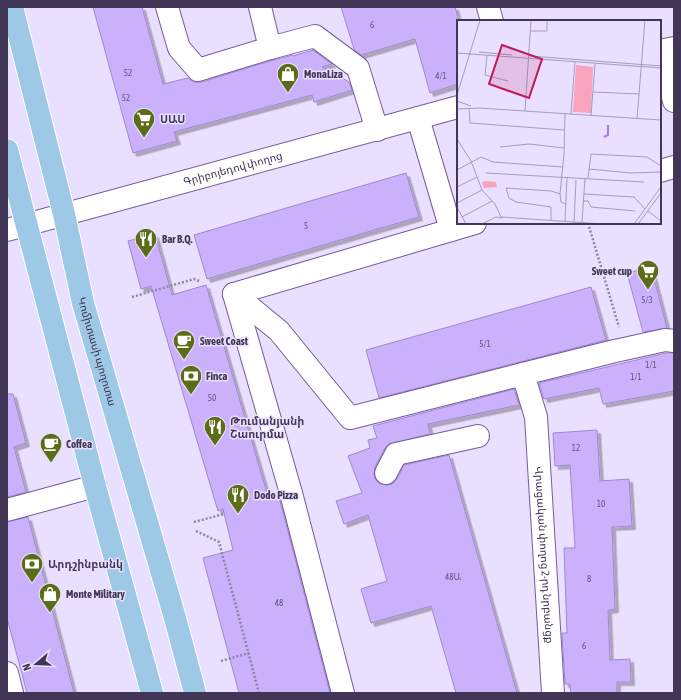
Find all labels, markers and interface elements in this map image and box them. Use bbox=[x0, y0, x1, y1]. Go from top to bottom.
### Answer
house number: 6 bbox=[370, 20, 374, 30]
inset map bbox=[457, 20, 661, 224]
shop icon: MonaLiza bbox=[275, 61, 301, 94]
house number: 52 bbox=[124, 68, 132, 78]
place label: MonaLiza bbox=[304, 68, 343, 80]
house number: 4/1 bbox=[435, 71, 447, 81]
house number: 52 bbox=[122, 93, 130, 103]
supermarket icon: ՍԱՍ bbox=[131, 106, 157, 139]
place label: ՍԱՍ bbox=[160, 113, 185, 125]
street label: Գրիբոյեդով փողոց bbox=[182, 149, 284, 188]
house number: 5 bbox=[304, 221, 308, 231]
restaurant icon: Bar B.Q. bbox=[133, 226, 159, 259]
place label: Bar B.Q. bbox=[162, 233, 192, 245]
supermarket icon: Sweet cup bbox=[635, 258, 661, 291]
place label: Sweet cup bbox=[592, 265, 632, 277]
house number: 5/3 bbox=[641, 295, 653, 305]
street label: Կոմիտասի պողոտա bbox=[76, 296, 119, 407]
cafe icon: Sweet Coast bbox=[171, 328, 197, 361]
place label: Sweet Coast bbox=[200, 335, 249, 347]
house number: 5/1 bbox=[479, 339, 491, 349]
house number: 1/1 bbox=[645, 360, 657, 370]
bank icon: Finca bbox=[178, 363, 204, 396]
place label: Finca bbox=[206, 370, 227, 382]
house number: 1/1 bbox=[630, 372, 642, 382]
house number: 50 bbox=[208, 393, 216, 403]
restaurant icon: Թումանյանի Շաուրմա bbox=[202, 414, 228, 447]
place label: Թումանյանի Շաուրմա bbox=[230, 415, 304, 441]
cafe icon: Coffea bbox=[38, 431, 64, 464]
place label: Coffea bbox=[66, 438, 92, 450]
house number: 12 bbox=[572, 443, 580, 453]
street label: Վրացական փողոց 2-րդ նրբանցք bbox=[533, 466, 556, 644]
restaurant icon: Dodo Pizza bbox=[225, 482, 251, 515]
place label: Dodo Pizza bbox=[254, 489, 298, 501]
house number: 10 bbox=[597, 499, 605, 509]
bank icon: Արդշինբանկ bbox=[19, 551, 45, 584]
place label: Արդշինբանկ bbox=[48, 558, 123, 571]
house number: 48Ա bbox=[445, 572, 461, 582]
house number: 8 bbox=[587, 574, 591, 584]
shop icon: Monte Military bbox=[37, 581, 63, 614]
place label: Monte Military bbox=[66, 588, 125, 600]
house number: 48 bbox=[275, 598, 283, 608]
house number: 6 bbox=[582, 641, 586, 651]
north arrow bbox=[16, 644, 56, 684]
text: N bbox=[20, 662, 33, 672]

